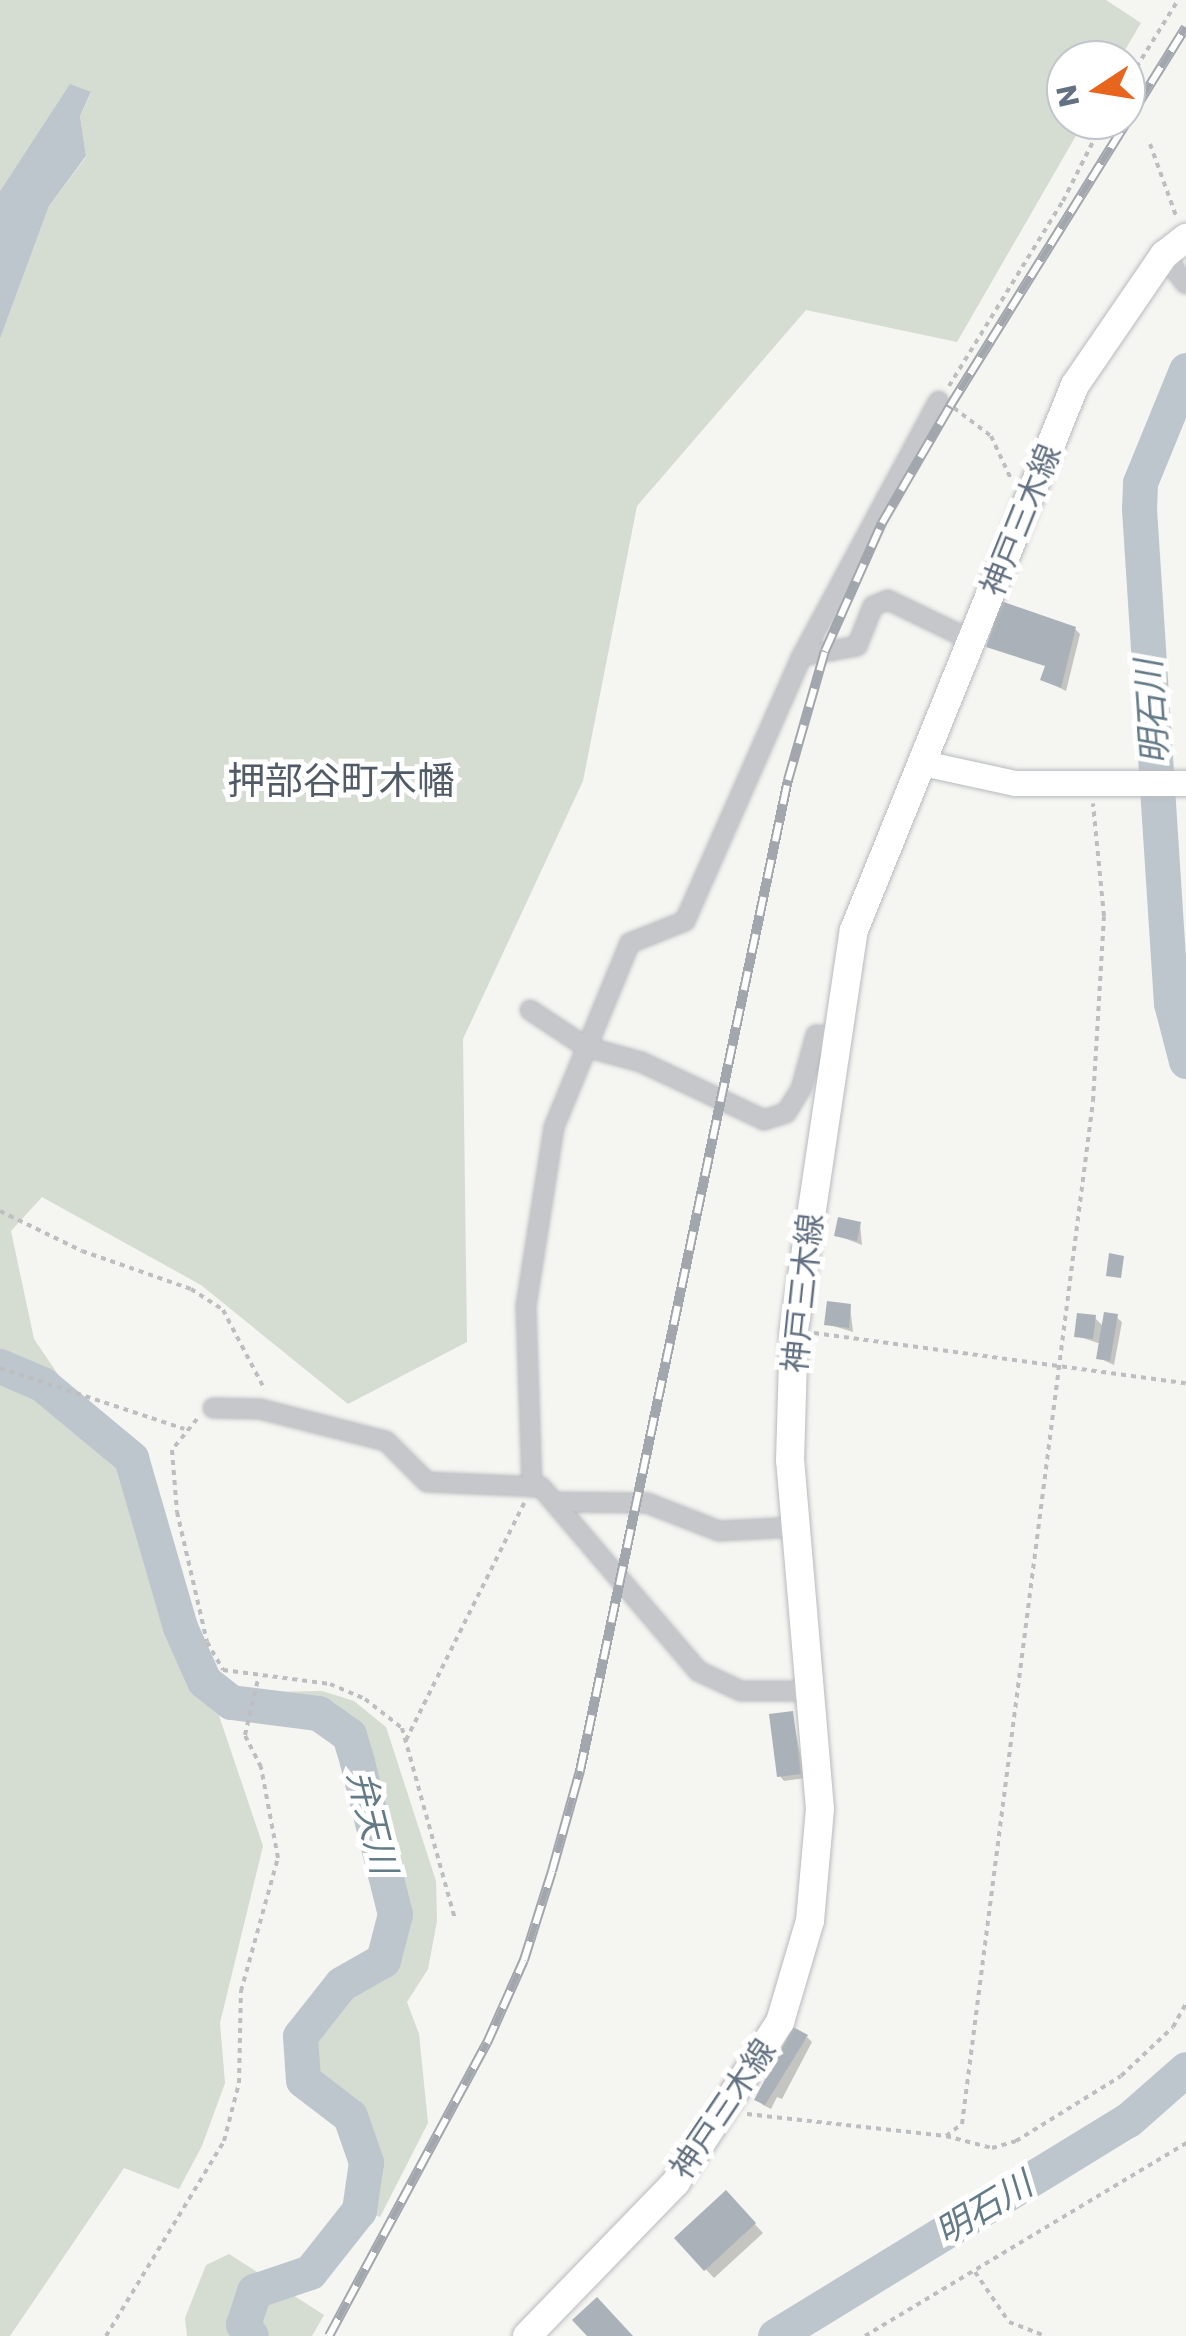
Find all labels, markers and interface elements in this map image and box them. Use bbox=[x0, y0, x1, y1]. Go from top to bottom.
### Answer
north arrow bbox=[1046, 40, 1146, 140]
text: N bbox=[1047, 82, 1089, 110]
street label: 神戸三木線 bbox=[973, 439, 1069, 601]
water label: 明石川 bbox=[1127, 658, 1177, 766]
district label: 押部谷町木幡 bbox=[227, 758, 455, 804]
street label: 神戸三木線 bbox=[776, 1211, 830, 1375]
water label: 弁天川 bbox=[339, 1766, 405, 1878]
street label: 神戸三木線 bbox=[662, 2032, 784, 2186]
water label: 明石川 bbox=[928, 2163, 1040, 2253]

